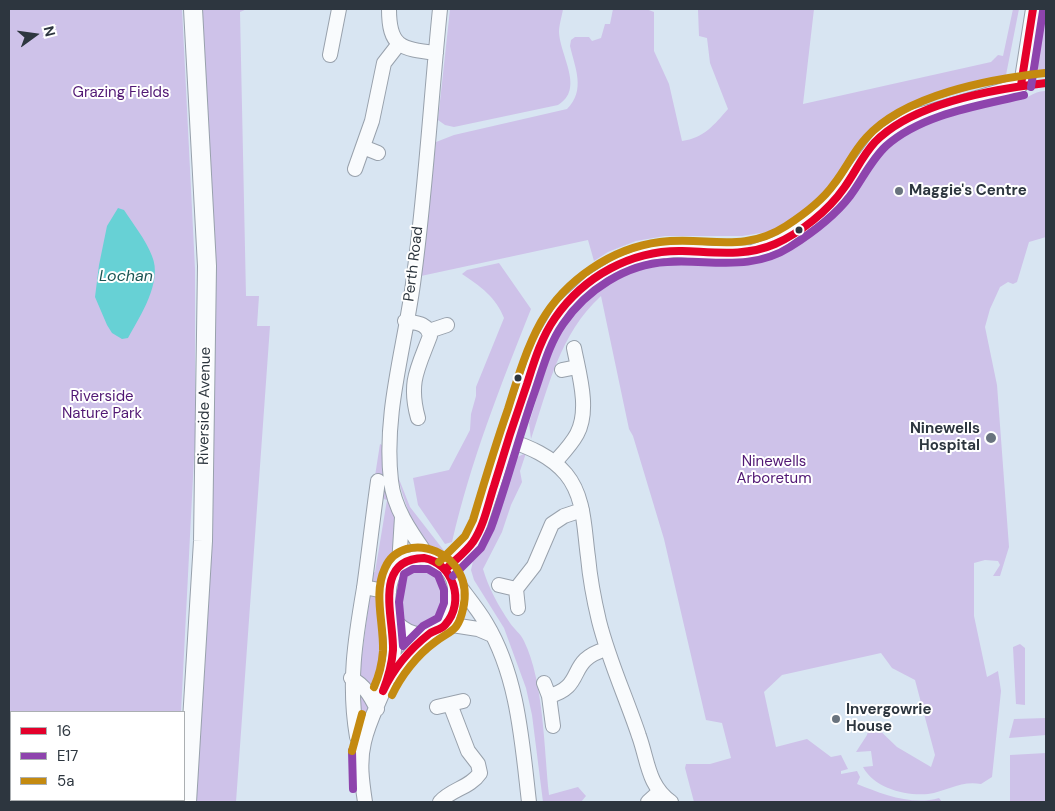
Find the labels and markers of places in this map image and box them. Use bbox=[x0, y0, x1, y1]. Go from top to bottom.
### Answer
place label: Maggie's Centre bbox=[909, 182, 1027, 200]
marker: Maggie's Centre bbox=[893, 185, 905, 197]
unlabelled marker bbox=[794, 225, 804, 235]
unlabelled marker bbox=[513, 373, 523, 383]
place label: Ninewells Hospital bbox=[910, 420, 980, 455]
marker: Ninewells Hospital bbox=[984, 431, 998, 445]
place label: Invergowrie House bbox=[846, 701, 931, 736]
marker: Invergowrie House bbox=[830, 713, 842, 725]

